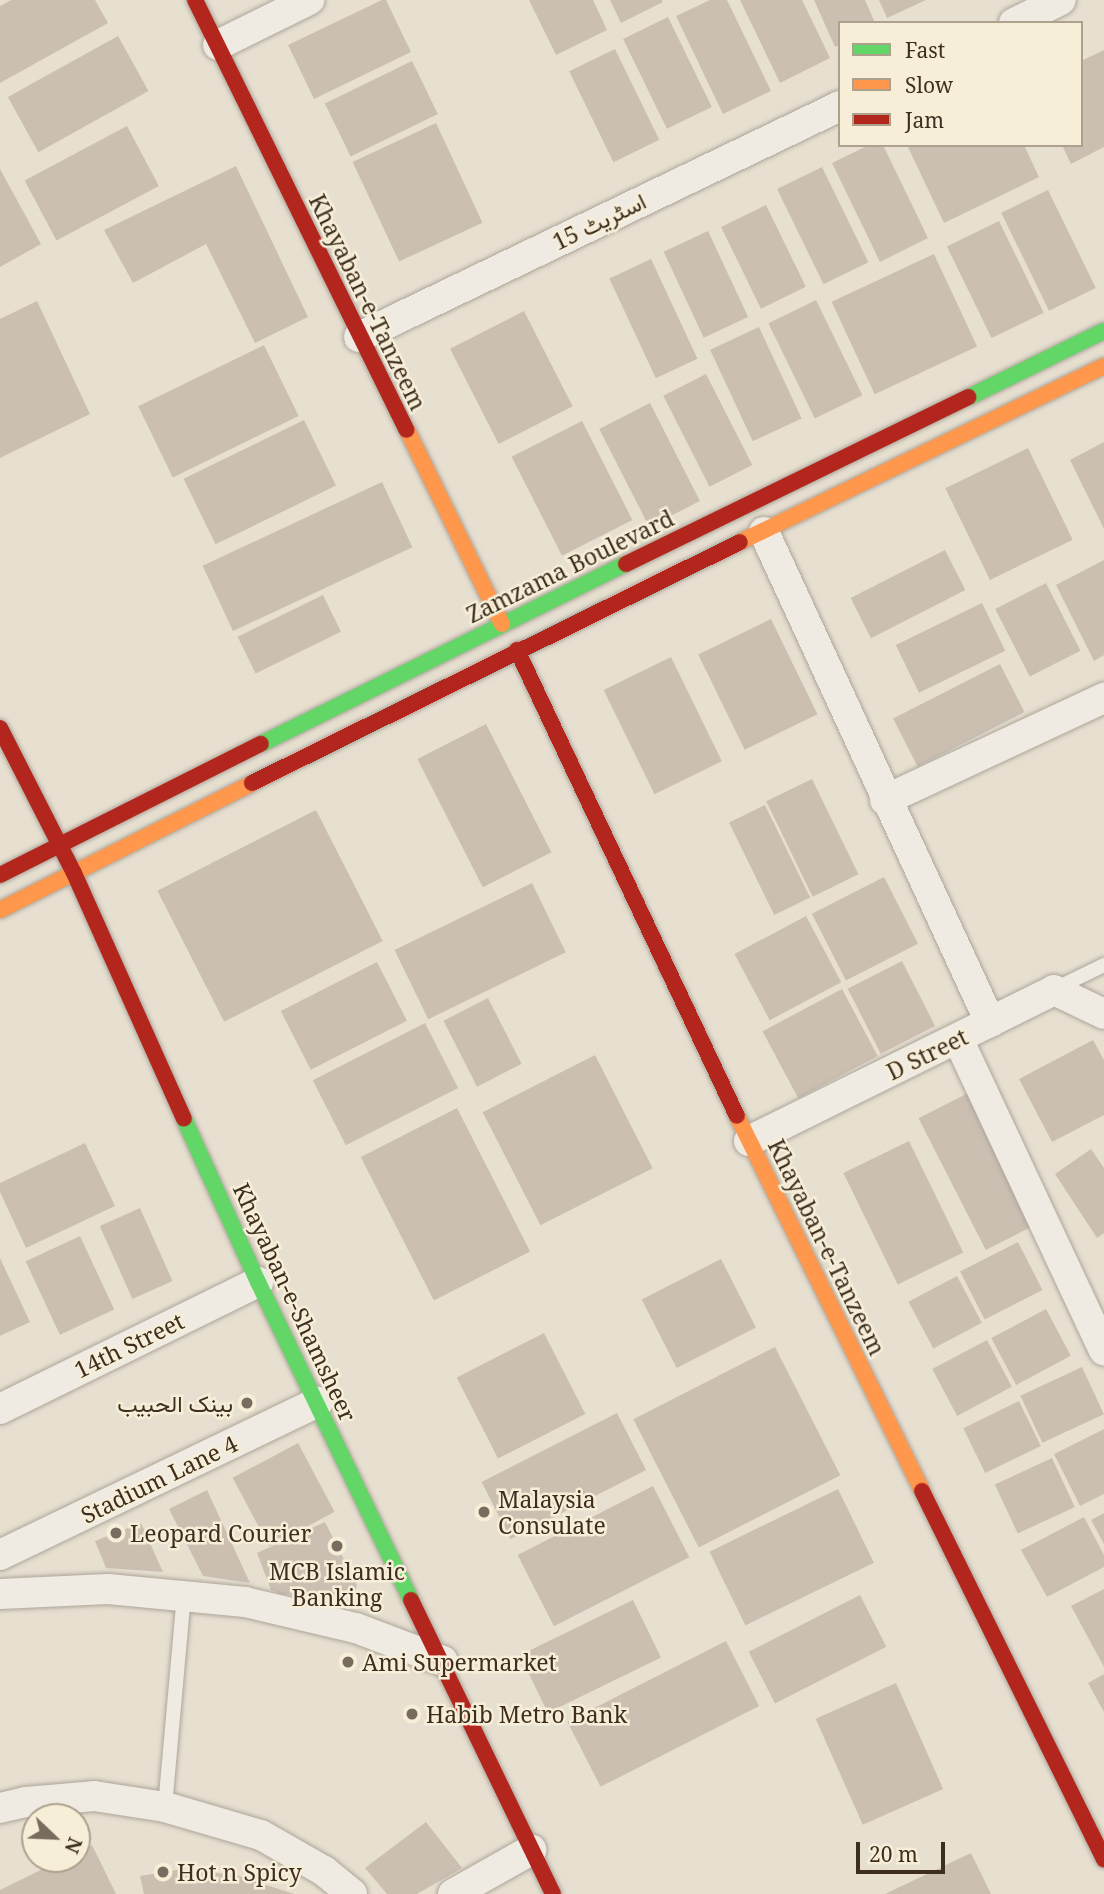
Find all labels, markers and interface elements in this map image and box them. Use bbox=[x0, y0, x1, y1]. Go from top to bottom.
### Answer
legend bbox=[838, 21, 1083, 147]
text: Fast bbox=[905, 36, 945, 64]
text: Slow bbox=[905, 71, 953, 99]
text: Jam bbox=[905, 106, 944, 134]
street label: اسٹریٹ 15 bbox=[548, 187, 650, 255]
street label: Khayaban-e-Tanzeem bbox=[304, 189, 432, 415]
street label: Zamzama Boulevard bbox=[462, 504, 678, 628]
street label: D Street bbox=[882, 1023, 972, 1085]
street label: Khayaban-e-Tanzeem bbox=[763, 1134, 891, 1360]
street label: Khayaban-e-Shamsheer bbox=[228, 1178, 362, 1426]
street label: 14th Street bbox=[70, 1307, 188, 1383]
place label: بينک الحبيب bbox=[117, 1389, 233, 1417]
marker: بينک الحبيب bbox=[239, 1395, 255, 1411]
street label: Stadium Lane 4 bbox=[76, 1429, 242, 1529]
place label: Malaysia Consulate bbox=[498, 1485, 606, 1539]
marker: Malaysia Consulate bbox=[476, 1504, 492, 1520]
place label: Leopard Courier bbox=[130, 1519, 311, 1547]
marker: Leopard Courier bbox=[108, 1525, 124, 1541]
marker: MCB Islamic Banking bbox=[329, 1538, 345, 1554]
place label: MCB Islamic Banking bbox=[269, 1557, 405, 1611]
place label: Ami Supermarket bbox=[362, 1648, 557, 1676]
marker: Ami Supermarket bbox=[340, 1654, 356, 1670]
place label: Habib Metro Bank bbox=[426, 1700, 627, 1728]
marker: Habib Metro Bank bbox=[404, 1706, 420, 1722]
north arrow bbox=[21, 1803, 91, 1873]
scale bar bbox=[859, 1828, 948, 1872]
text: N bbox=[59, 1833, 88, 1857]
text: 20 m bbox=[869, 1840, 918, 1868]
place label: Hot n Spicy bbox=[177, 1858, 302, 1886]
marker: Hot n Spicy bbox=[155, 1864, 171, 1880]

